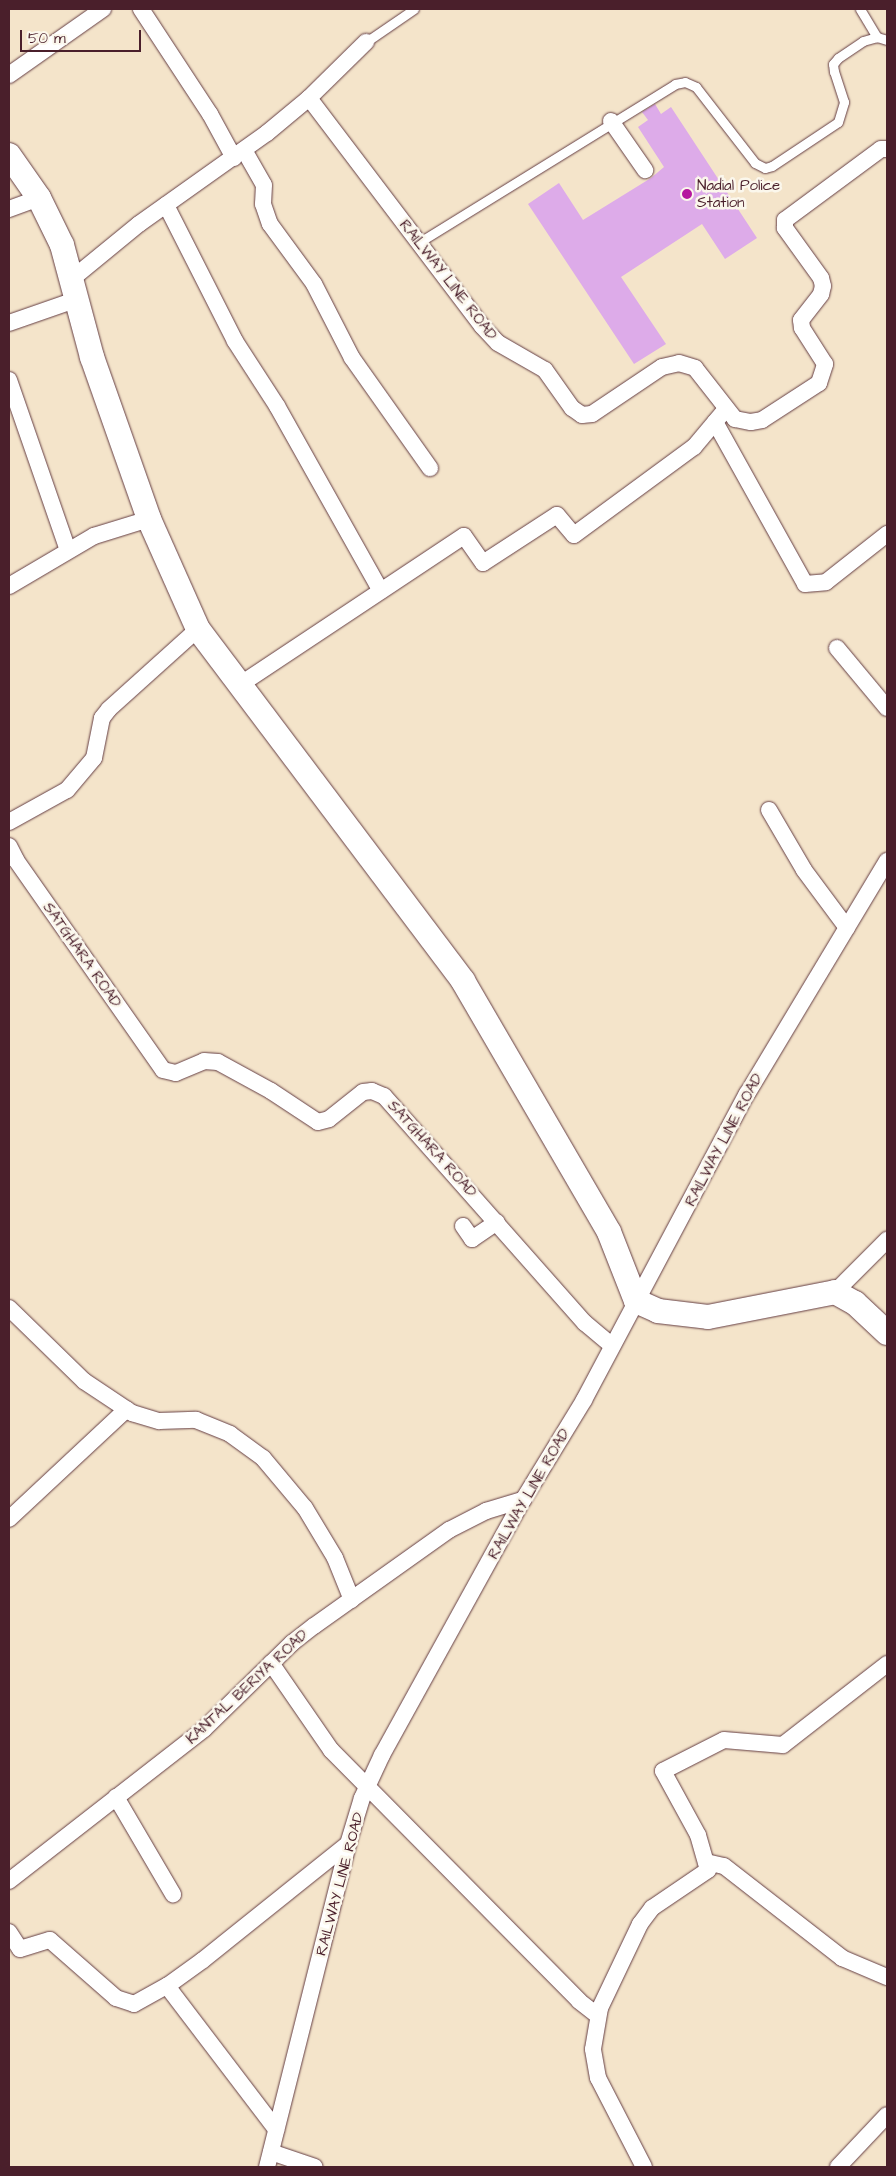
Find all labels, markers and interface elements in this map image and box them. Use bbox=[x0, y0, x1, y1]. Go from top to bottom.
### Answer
scale bar bbox=[22, 20, 144, 52]
text: 50 m bbox=[28, 28, 66, 49]
place label: Nadial Police Station bbox=[697, 176, 780, 211]
marker: Nadial Police Station bbox=[681, 188, 693, 200]
street label: RAILWAY LINE ROAD bbox=[395, 216, 501, 344]
street label: SATGHARA ROAD bbox=[39, 899, 125, 1011]
street label: RAILWAY LINE ROAD bbox=[681, 1071, 767, 1209]
street label: SATGHARA ROAD bbox=[384, 1097, 480, 1201]
street label: RAILWAY LINE ROAD bbox=[484, 1426, 574, 1562]
street label: KANTAL BERIYA ROAD bbox=[182, 1626, 312, 1748]
street label: RAILWAY LINE ROAD bbox=[312, 1810, 368, 1958]

